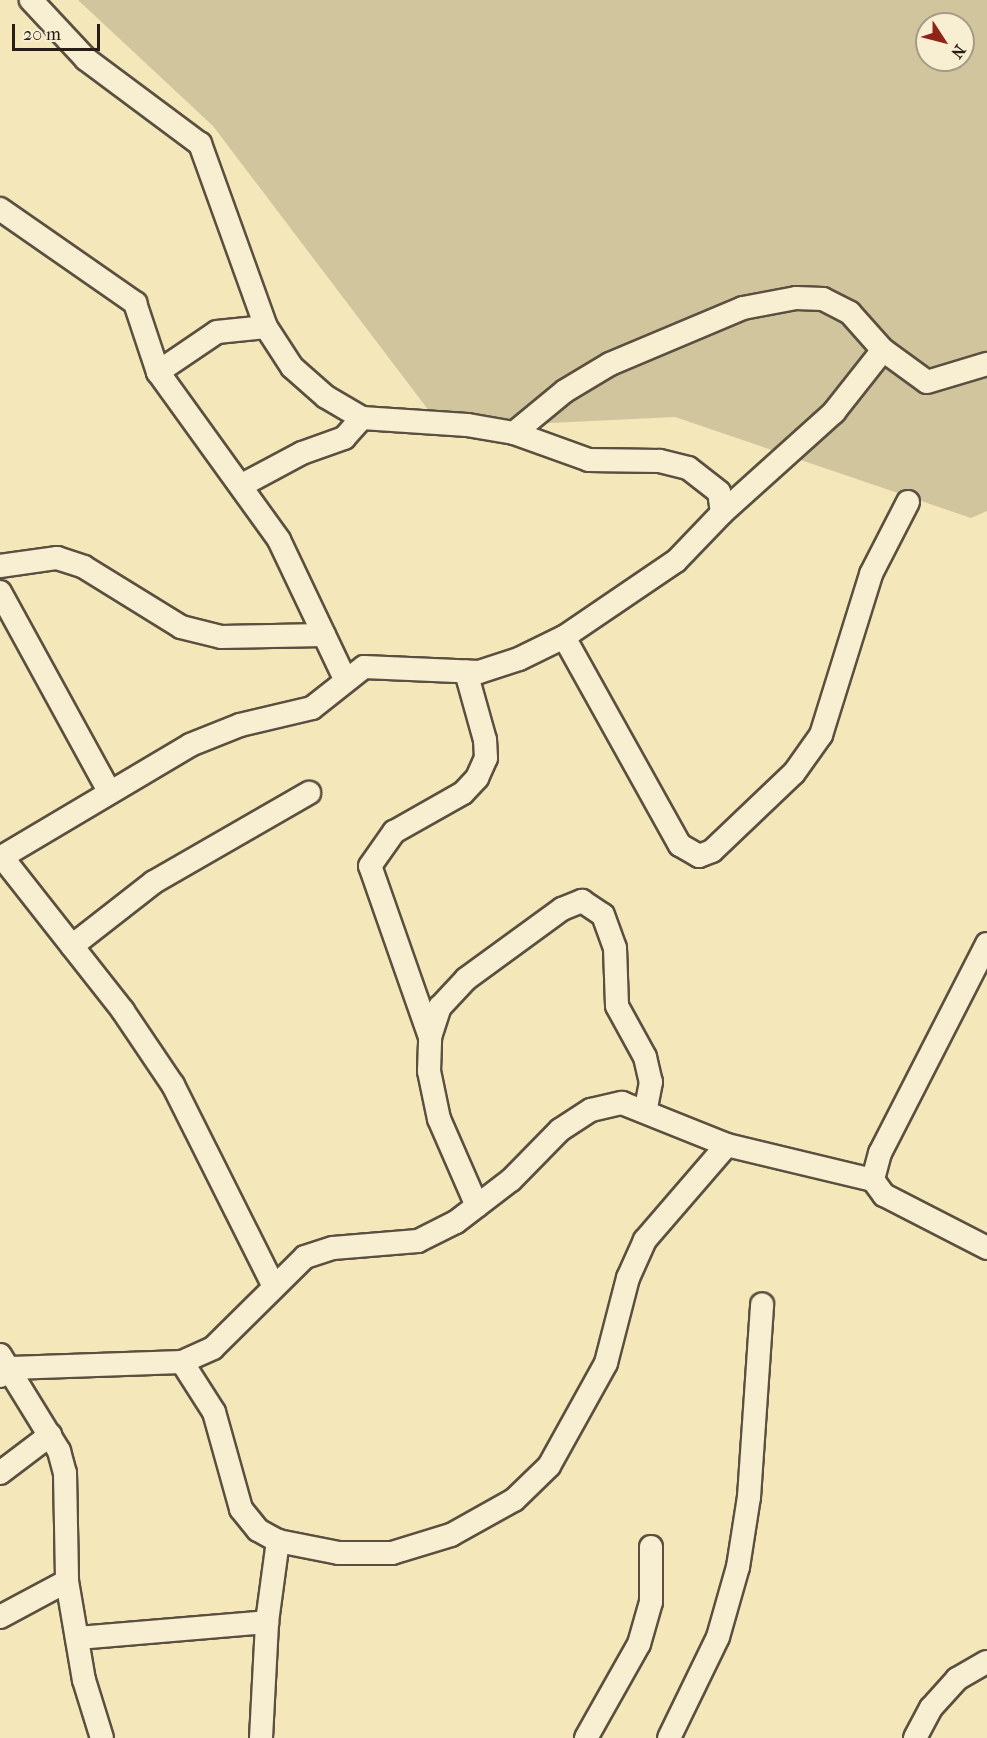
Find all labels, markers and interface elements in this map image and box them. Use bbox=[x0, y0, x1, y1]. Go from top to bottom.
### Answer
scale bar bbox=[15, 12, 104, 50]
north arrow bbox=[915, 12, 975, 72]
text: 20 m bbox=[23, 24, 61, 45]
text: N bbox=[947, 41, 970, 62]

